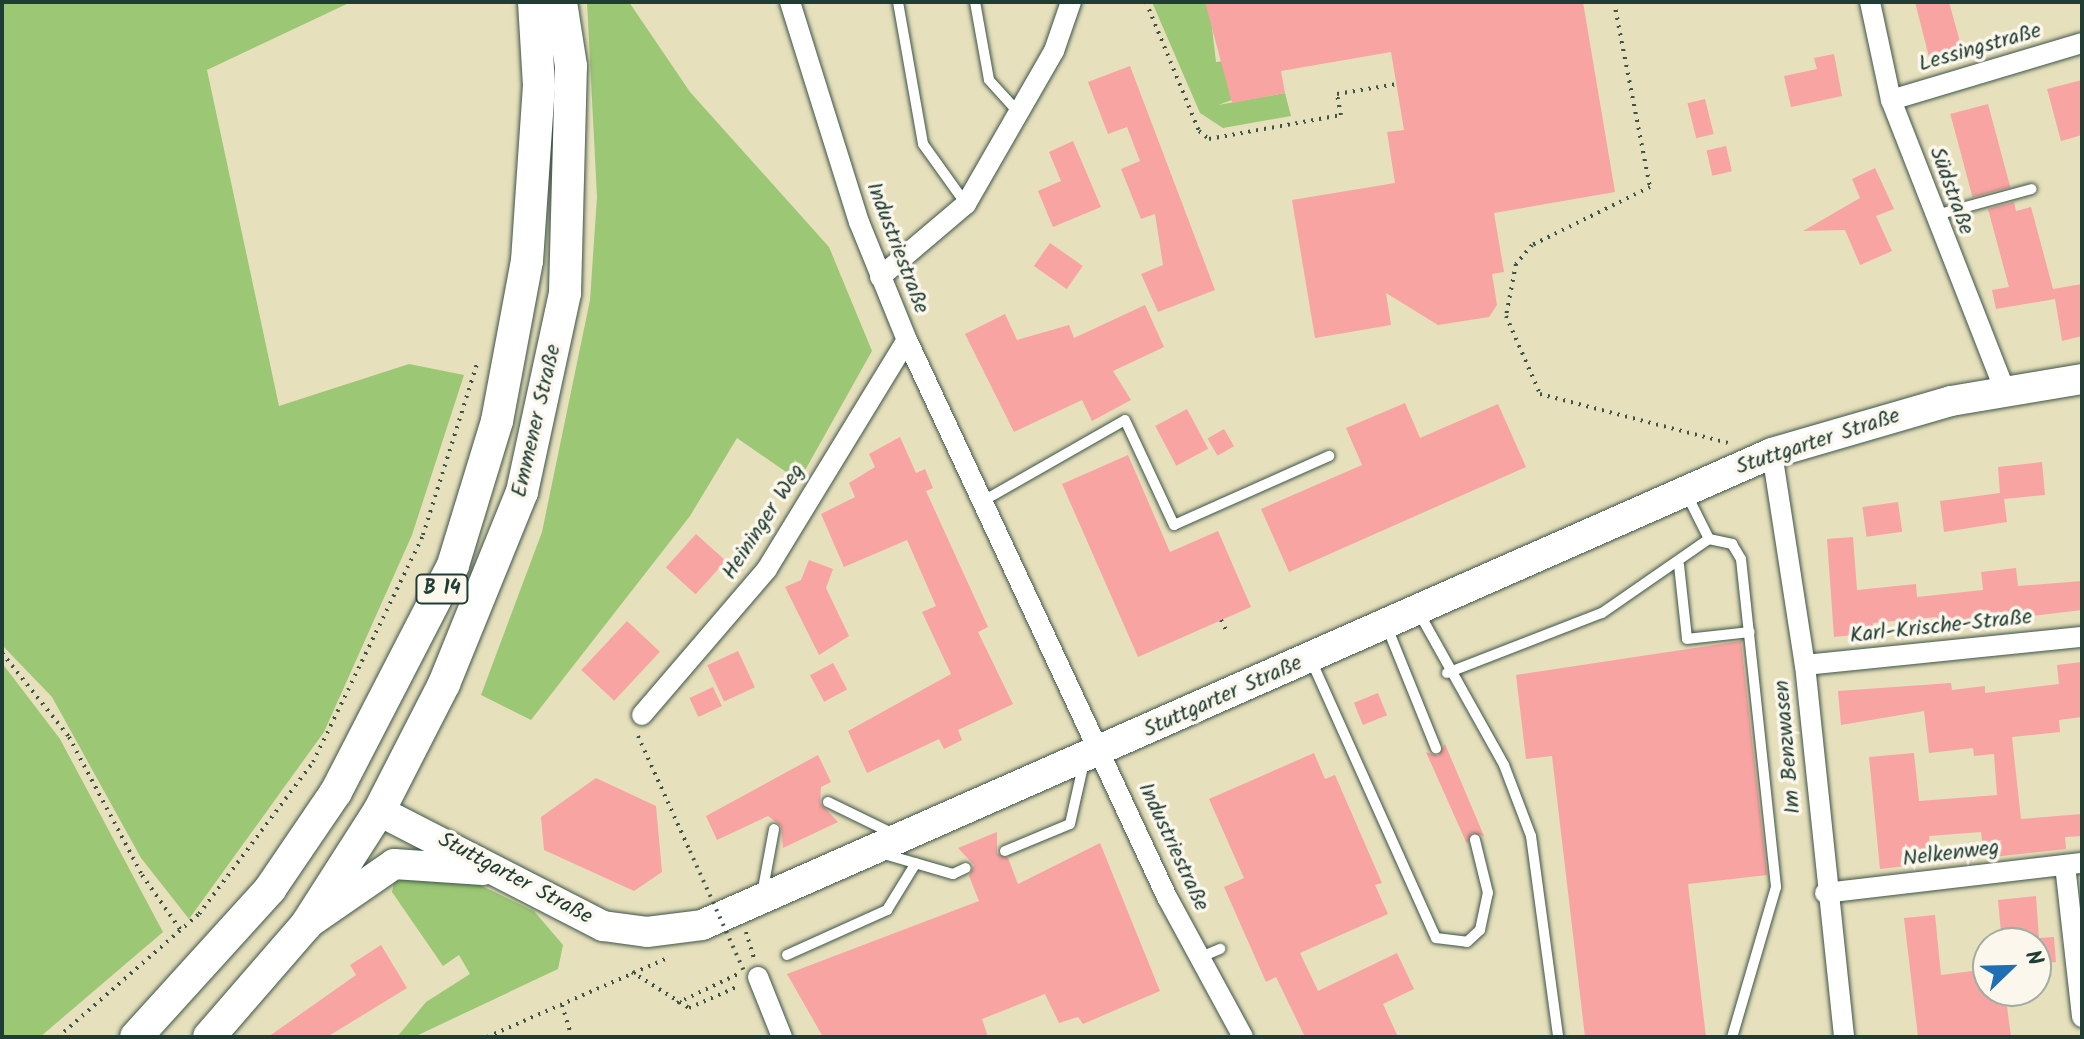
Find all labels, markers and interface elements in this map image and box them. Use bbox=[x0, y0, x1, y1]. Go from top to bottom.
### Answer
street label: Lessingstraße bbox=[1916, 18, 2044, 78]
street label: Südstraße bbox=[1923, 144, 1979, 238]
street label: Industriestraße bbox=[860, 179, 934, 317]
street label: Emmener Straße bbox=[507, 342, 567, 500]
street label: Stuttgarter Straße bbox=[1733, 403, 1903, 481]
street label: Heininger Weg bbox=[717, 459, 811, 585]
road number: B 14 bbox=[414, 573, 470, 605]
street label: Karl-Krische-Straße bbox=[1849, 604, 2033, 650]
street label: Stuttgarter Straße bbox=[1140, 650, 1306, 744]
street label: Im Benzwasen bbox=[1769, 679, 1807, 815]
street label: Industriestraße bbox=[1132, 779, 1214, 915]
street label: Stuttgarter Straße bbox=[433, 827, 597, 931]
street label: Nelkenweg bbox=[1901, 835, 2001, 873]
north arrow bbox=[1972, 927, 2052, 1007]
text: N bbox=[2014, 945, 2052, 971]

